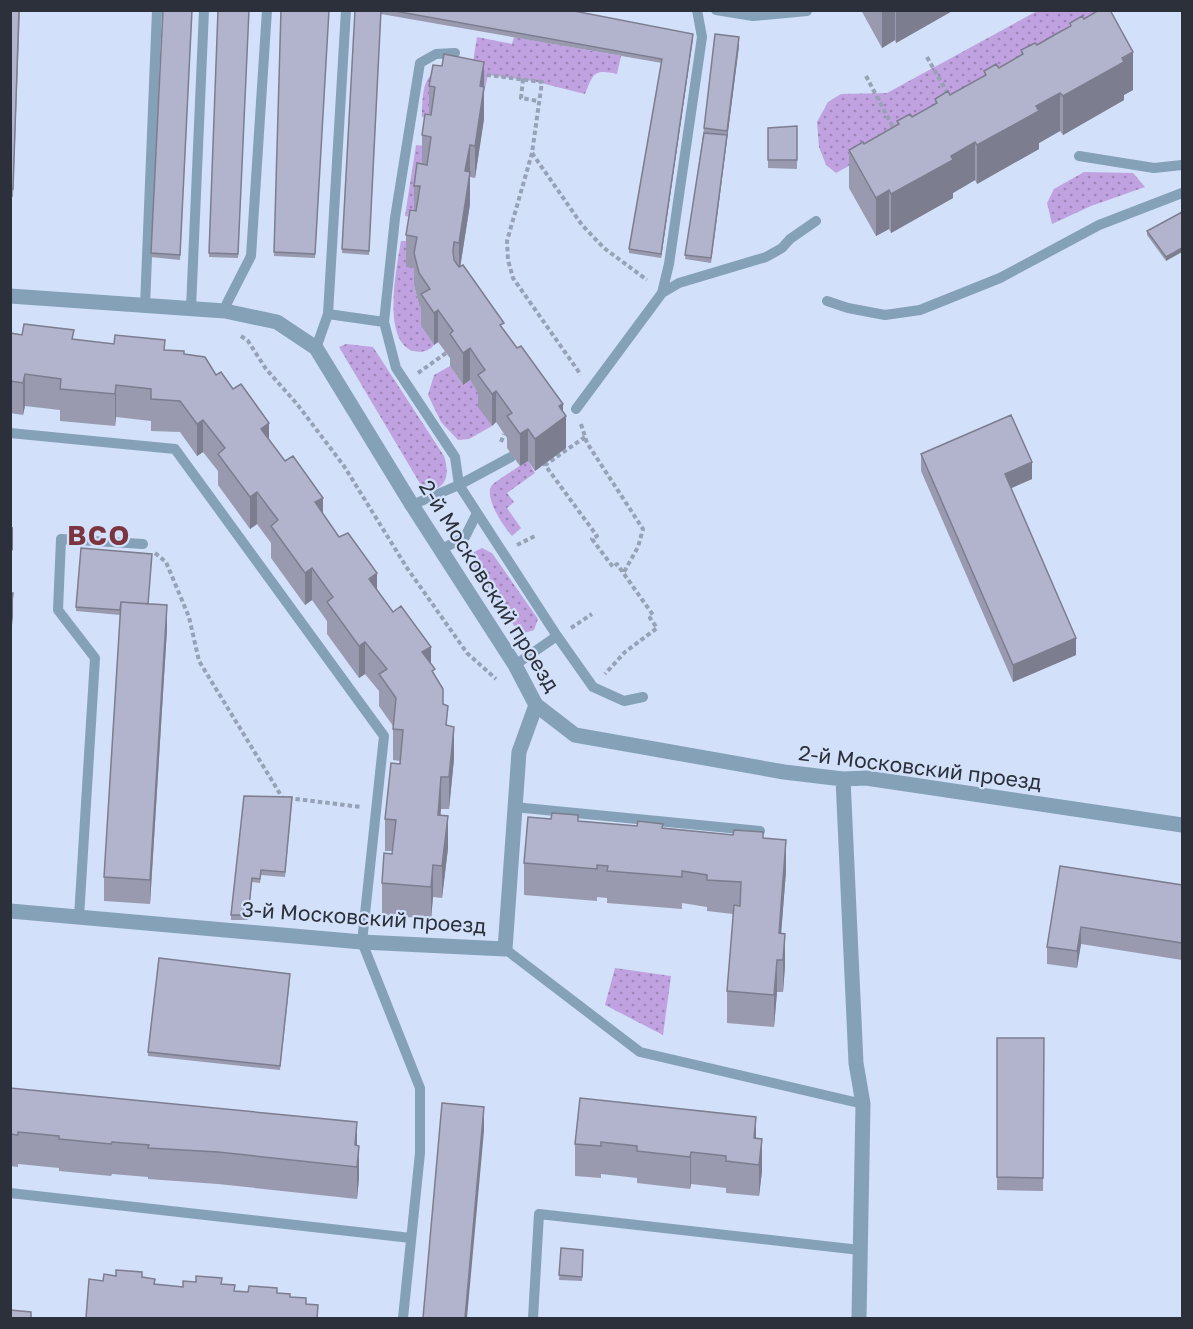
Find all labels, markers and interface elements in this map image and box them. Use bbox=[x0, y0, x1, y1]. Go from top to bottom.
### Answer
street label: 2-й Московский проезд bbox=[414, 475, 566, 696]
district label: ВСО bbox=[67, 519, 131, 551]
street label: 2-й Московский проезд bbox=[797, 739, 1044, 795]
street label: 3-й Московский проезд bbox=[241, 895, 487, 939]

